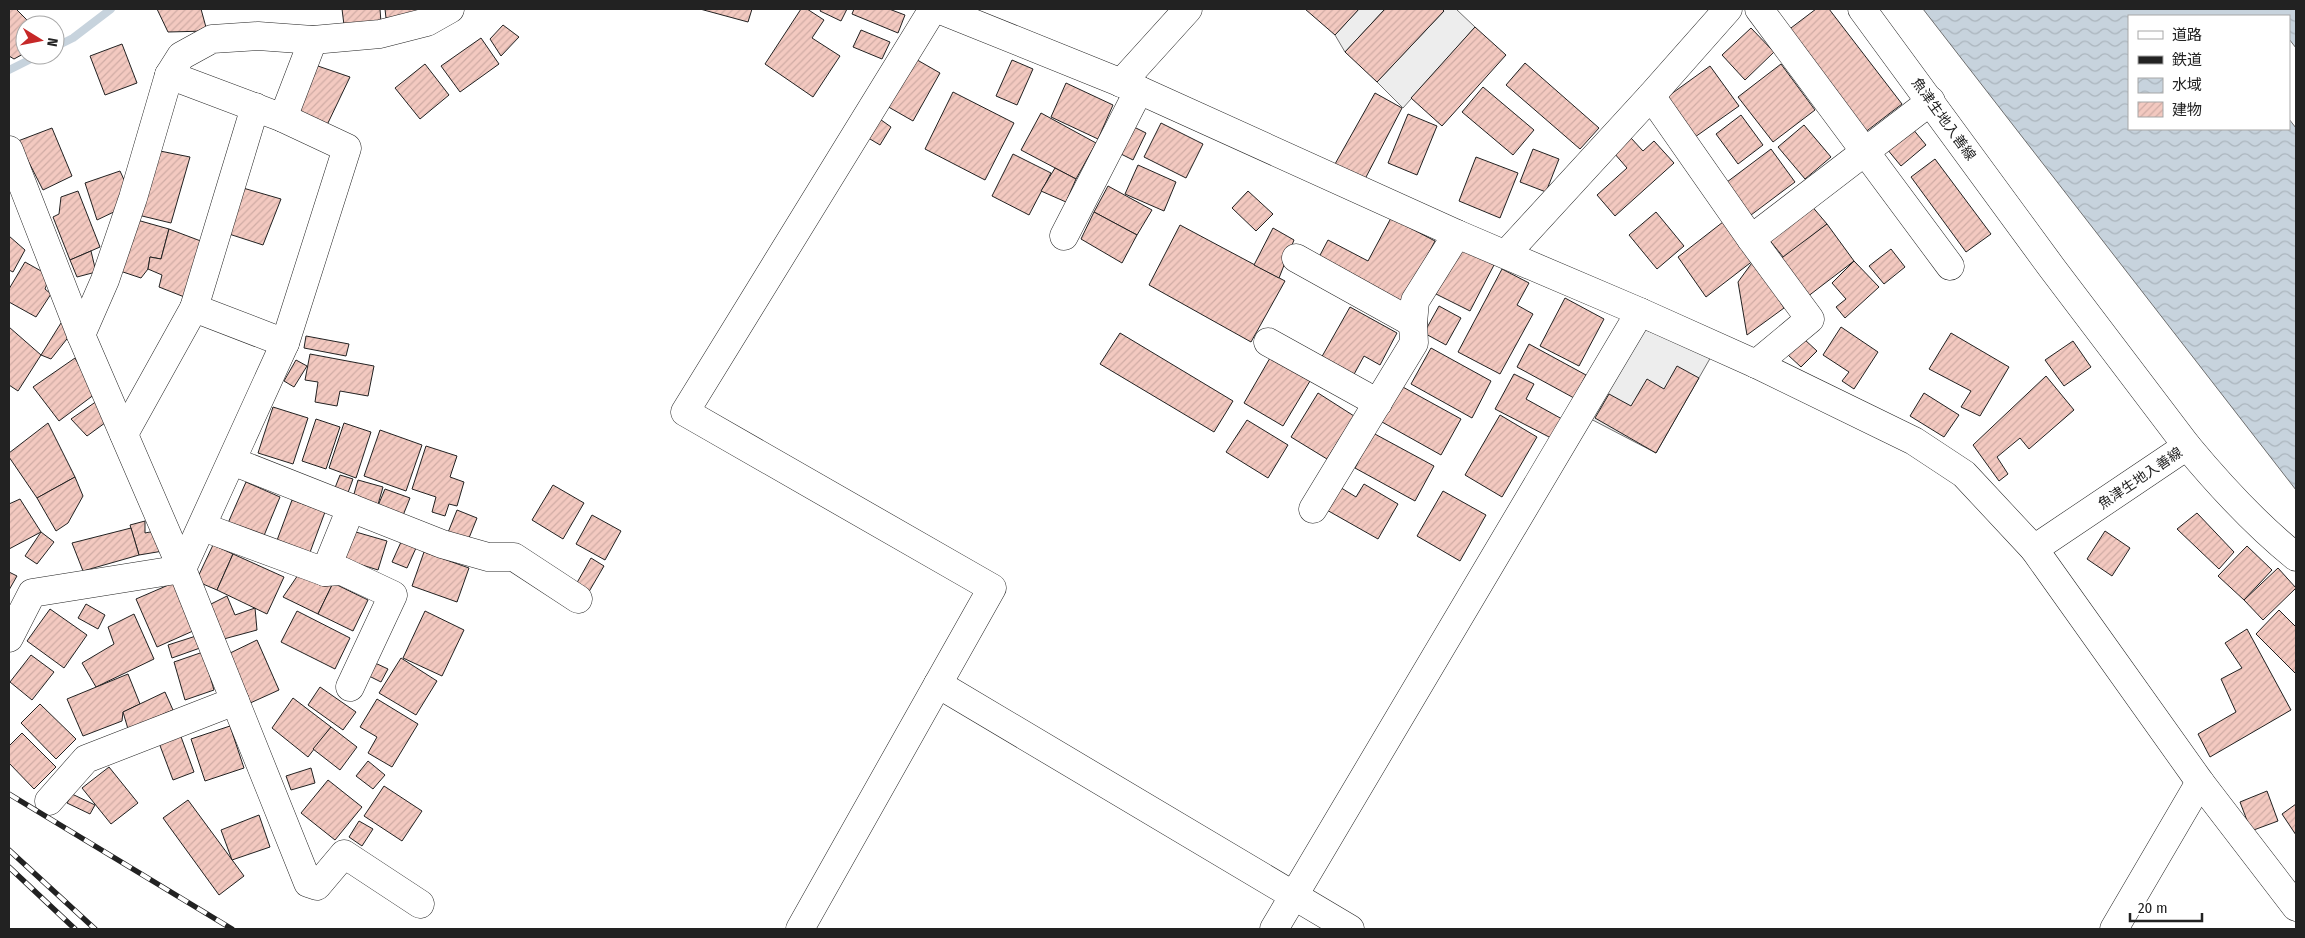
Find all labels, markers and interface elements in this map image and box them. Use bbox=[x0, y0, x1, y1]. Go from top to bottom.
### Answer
north arrow bbox=[15, 15, 65, 65]
legend bbox=[2128, 15, 2290, 130]
text: 道路 bbox=[2172, 26, 2202, 44]
text: N bbox=[43, 37, 61, 48]
text: 鉄道 bbox=[2172, 51, 2202, 69]
street label: 魚津生地入善線 bbox=[1908, 75, 1979, 164]
text: 水域 bbox=[2172, 76, 2202, 94]
text: 建物 bbox=[2172, 101, 2202, 119]
street label: 魚津生地入善線 bbox=[2095, 444, 2186, 513]
scale bar bbox=[2130, 890, 2202, 922]
text: 20 m bbox=[2138, 899, 2168, 917]

